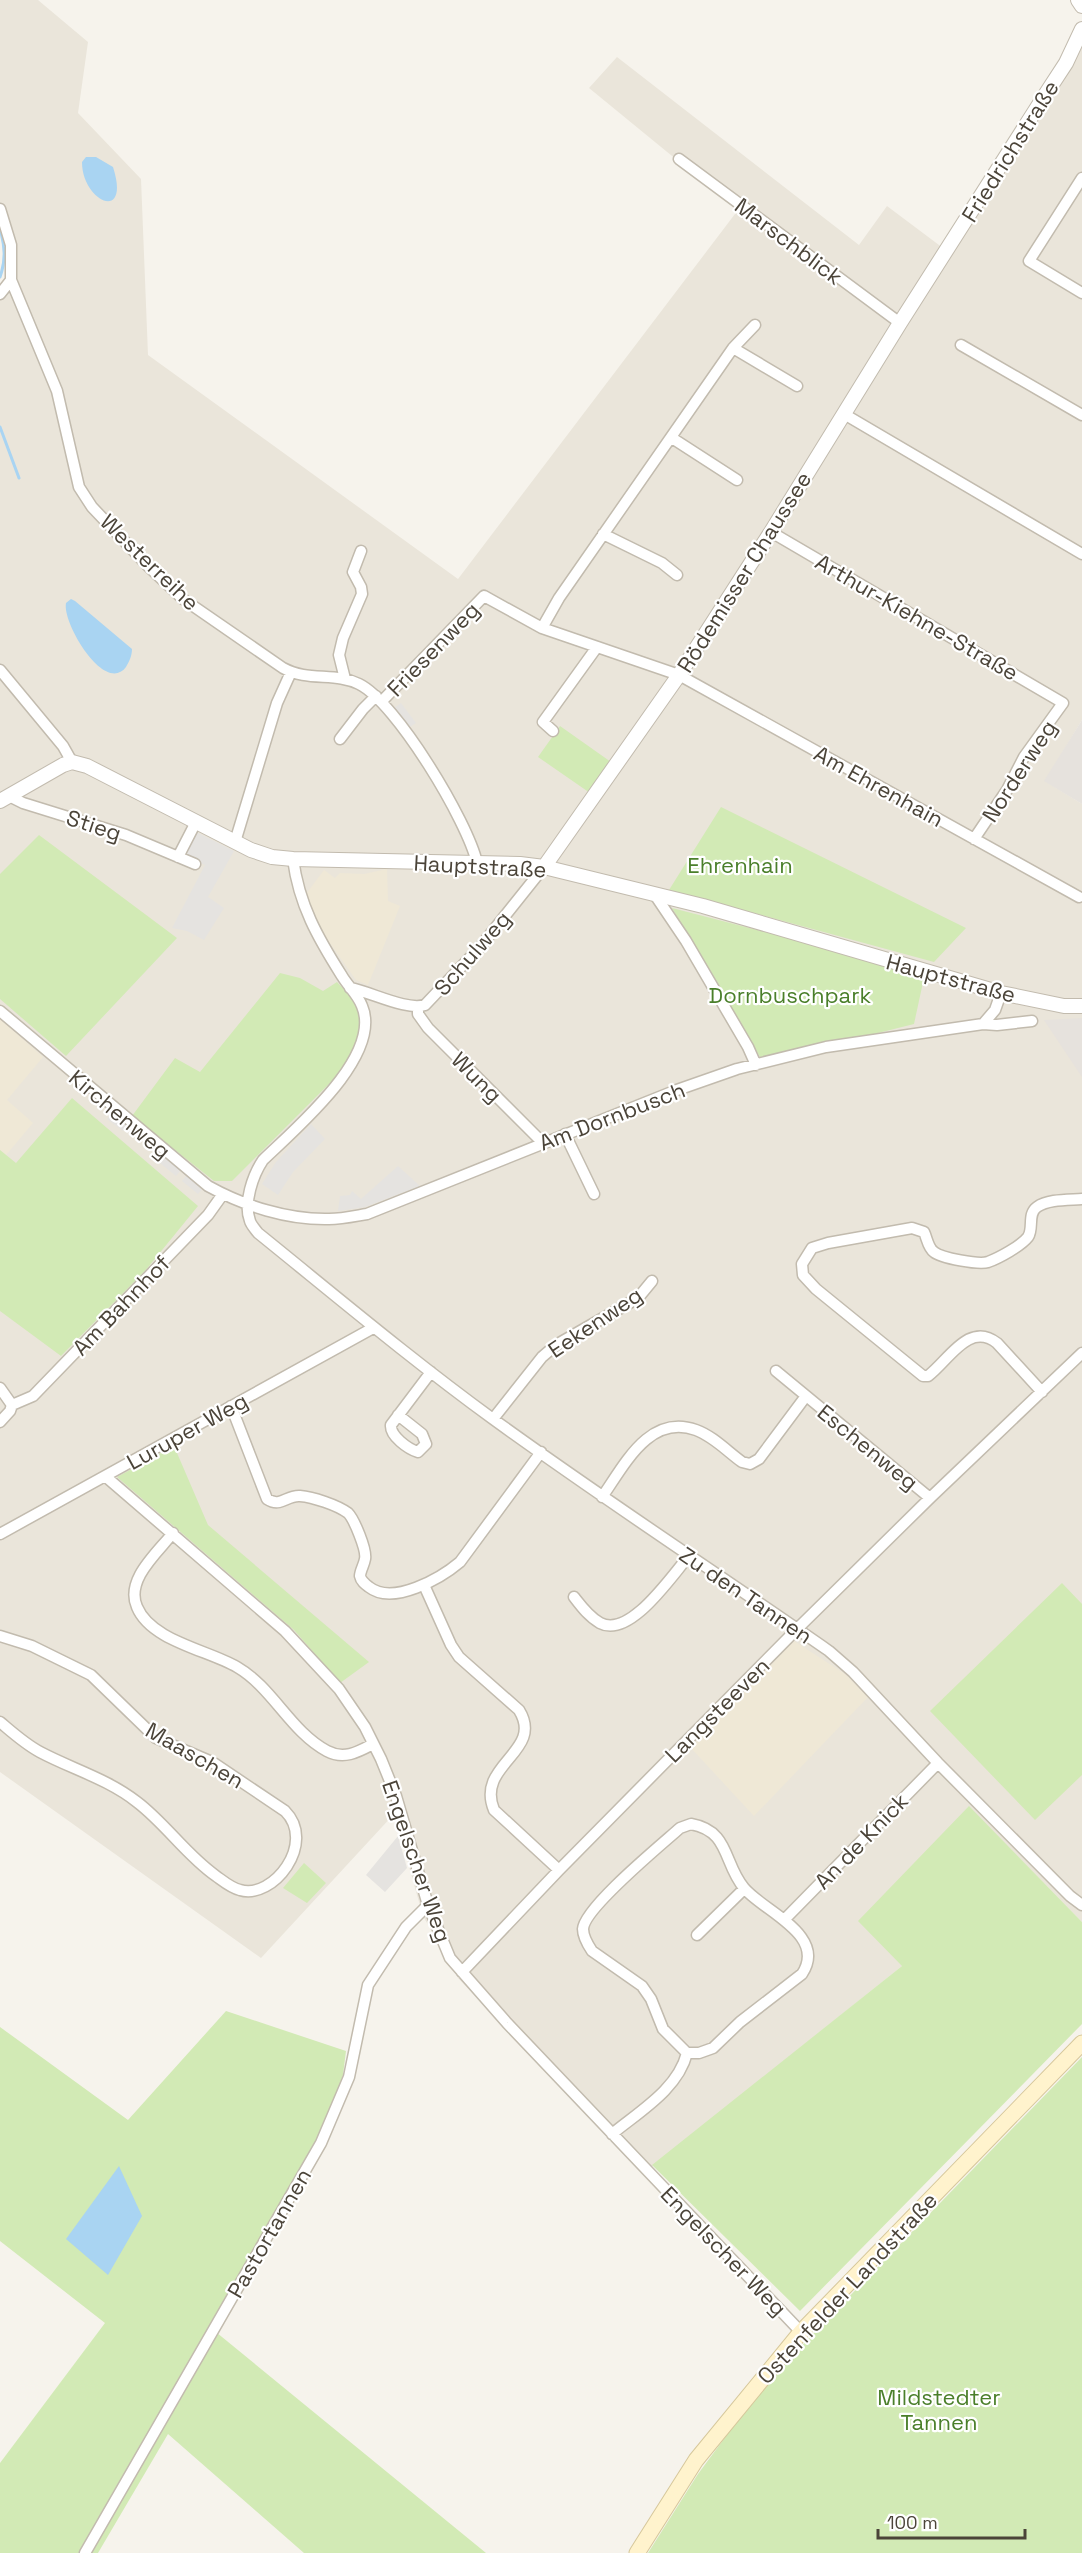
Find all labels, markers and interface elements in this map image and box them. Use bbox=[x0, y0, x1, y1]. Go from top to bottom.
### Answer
street label: Friedrichstraße bbox=[955, 75, 1065, 227]
street label: Marschblick bbox=[729, 191, 849, 291]
street label: Rödemisser Chaussee bbox=[671, 466, 817, 678]
street label: Westerreihe bbox=[95, 508, 205, 616]
street label: Arthur-Kiehne-Straße bbox=[811, 547, 1023, 687]
street label: Friesenweg bbox=[381, 596, 485, 702]
street label: Norderweg bbox=[976, 715, 1062, 827]
street label: Am Ehrenhain bbox=[809, 739, 949, 833]
street label: Stieg bbox=[63, 803, 125, 847]
street label: Hauptstraße bbox=[413, 849, 547, 883]
park label: Ehrenhain bbox=[687, 851, 793, 879]
street label: Schulweg bbox=[428, 905, 516, 1001]
street label: Hauptstraße bbox=[883, 947, 1019, 1009]
park label: Dornbuschpark bbox=[709, 981, 872, 1009]
street label: Wung bbox=[446, 1046, 508, 1108]
street label: Kirchenweg bbox=[63, 1063, 177, 1165]
street label: Am Dornbusch bbox=[535, 1075, 689, 1157]
street label: Am Bahnhof bbox=[66, 1249, 176, 1361]
street label: Eekenweg bbox=[543, 1280, 647, 1364]
street label: Luruper Weg bbox=[122, 1386, 252, 1476]
street label: Eschenweg bbox=[812, 1398, 924, 1496]
street label: Zu den Tannen bbox=[674, 1540, 818, 1650]
street label: Langsteeven bbox=[659, 1652, 775, 1768]
street label: Maaschen bbox=[141, 1716, 249, 1794]
street label: Engelscher Weg bbox=[376, 1776, 458, 1946]
street label: An de Knick bbox=[808, 1787, 914, 1895]
street label: Pastortannen bbox=[221, 2163, 317, 2303]
street label: Engelscher Weg bbox=[655, 2180, 793, 2322]
street label: Ostenfelder Landstraße bbox=[751, 2186, 943, 2390]
park label: Mildstedter Tannen bbox=[877, 2383, 1001, 2436]
scale bar bbox=[878, 2502, 1025, 2540]
text: 100 m bbox=[887, 2511, 938, 2534]

